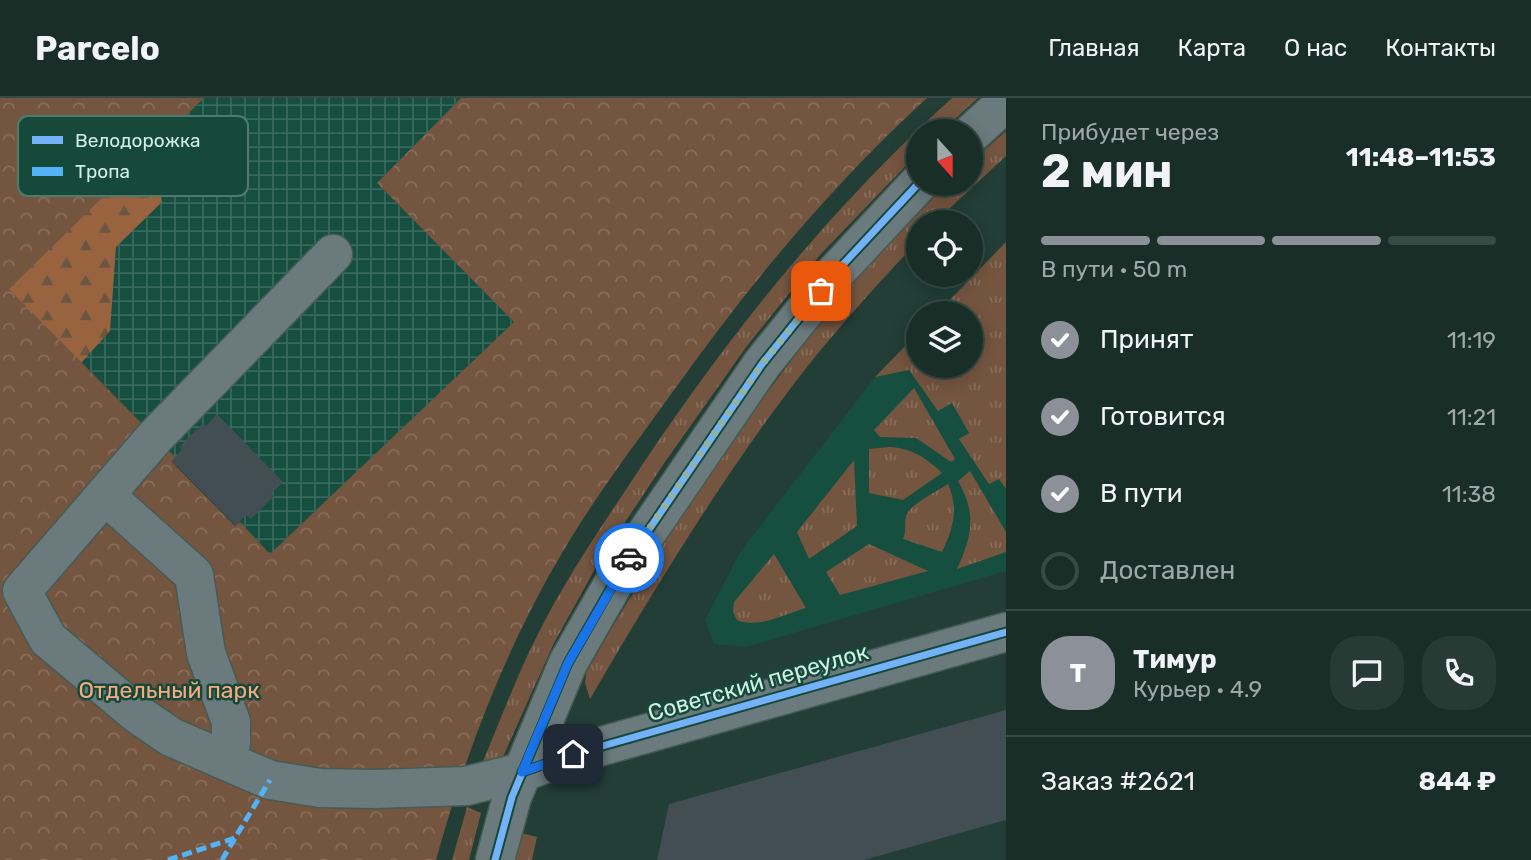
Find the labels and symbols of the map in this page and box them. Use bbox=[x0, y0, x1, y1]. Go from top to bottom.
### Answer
legend bbox=[18, 116, 248, 196]
north arrow bbox=[906, 119, 984, 196]
text: Велодорожка bbox=[75, 129, 201, 152]
text: Тропа bbox=[75, 160, 130, 183]
pin bbox=[791, 261, 851, 321]
courier bbox=[594, 523, 664, 593]
street label: Советский переулок bbox=[644, 637, 872, 727]
park label: Отдельный парк bbox=[78, 676, 260, 704]
pin bbox=[543, 724, 603, 784]

